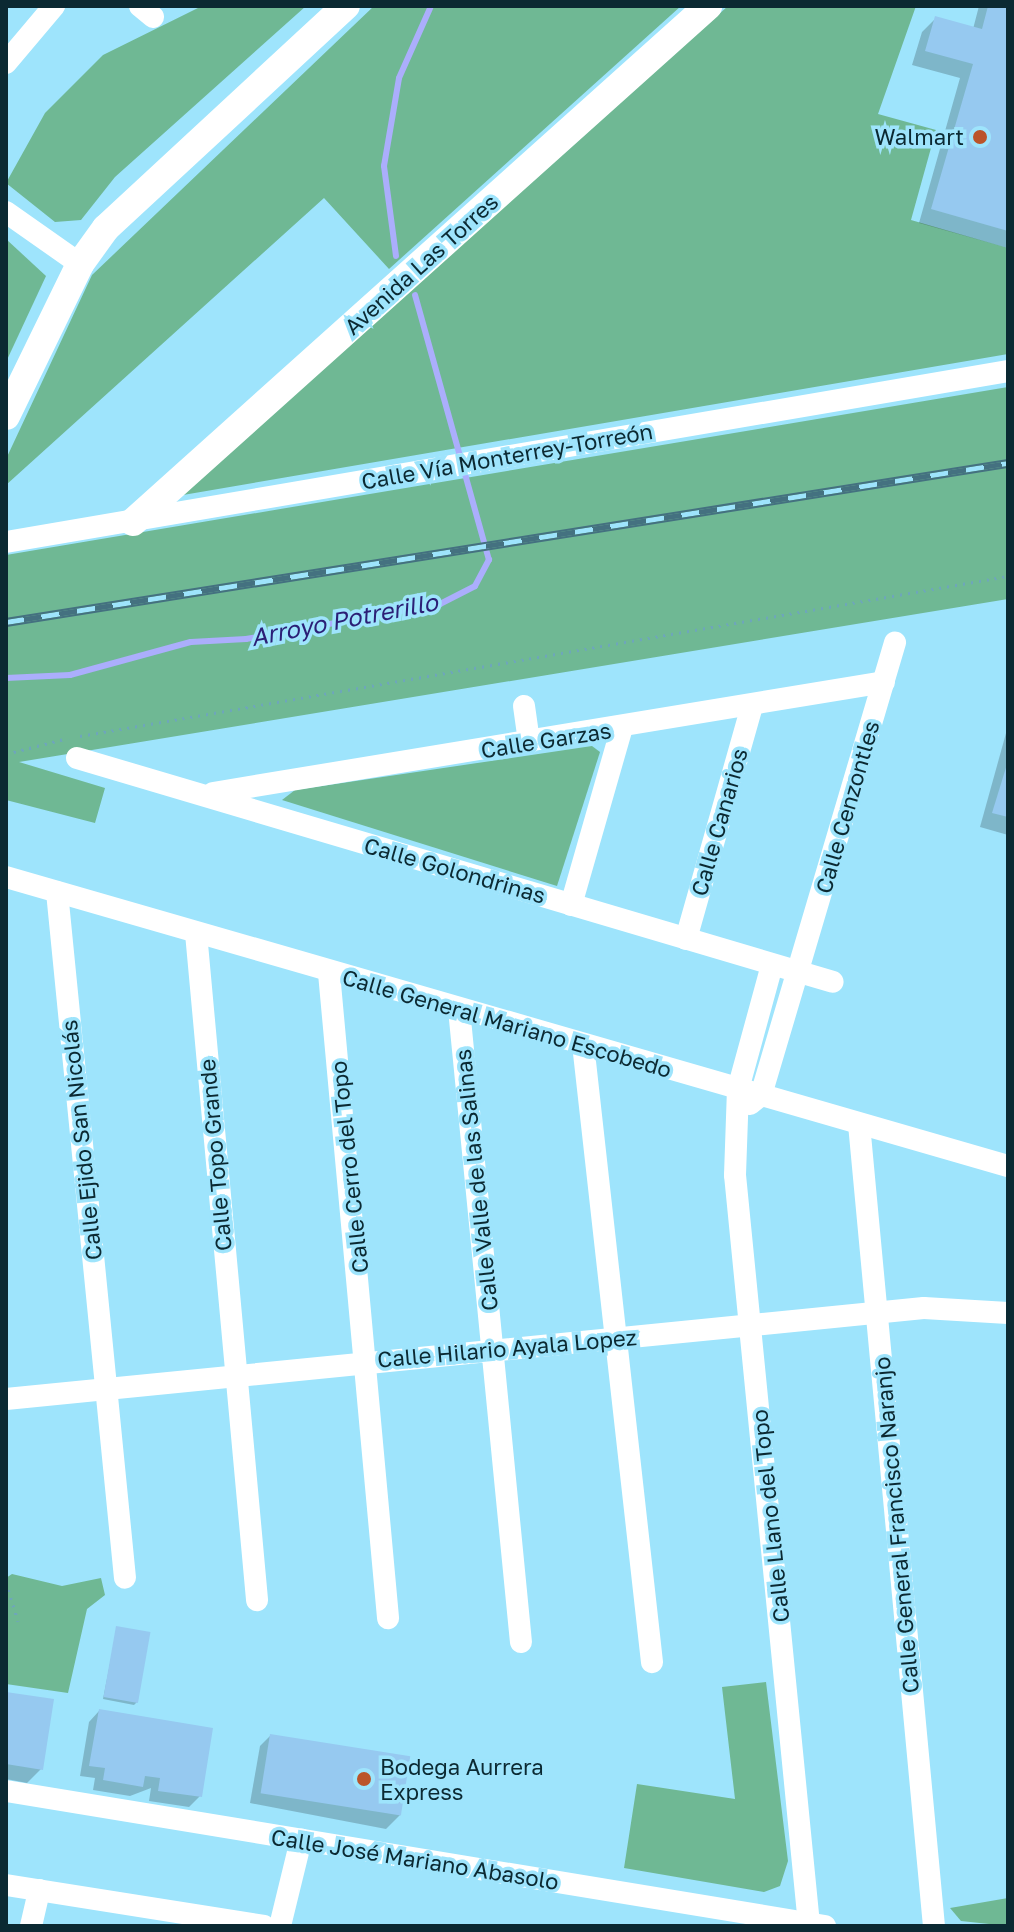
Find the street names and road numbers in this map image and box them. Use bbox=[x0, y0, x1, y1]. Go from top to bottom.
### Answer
street label: Avenida Las Torres bbox=[339, 188, 503, 340]
street label: Calle Vía Monterrey-Torreón bbox=[359, 417, 655, 495]
street label: Calle Garzas bbox=[479, 717, 613, 763]
street label: Calle Cenzontles bbox=[810, 718, 884, 896]
street label: Calle Canarios bbox=[685, 745, 753, 899]
street label: Calle Golondrinas bbox=[361, 831, 549, 909]
street label: Calle General Mariano Escobedo bbox=[339, 963, 675, 1083]
street label: Calle Ejido San Nicolás bbox=[55, 1019, 107, 1261]
street label: Calle Valle de las Salinas bbox=[449, 1048, 503, 1312]
street label: Calle Topo Grande bbox=[193, 1058, 237, 1252]
street label: Calle Cerro del Topo bbox=[325, 1060, 373, 1274]
street label: Calle Hilario Ayala Lopez bbox=[376, 1324, 638, 1372]
street label: Calle General Francisco Naranjo bbox=[868, 1356, 924, 1694]
street label: Calle Llano del Topo bbox=[746, 1408, 794, 1624]
street label: Calle José Mariano Abasolo bbox=[269, 1823, 561, 1895]

